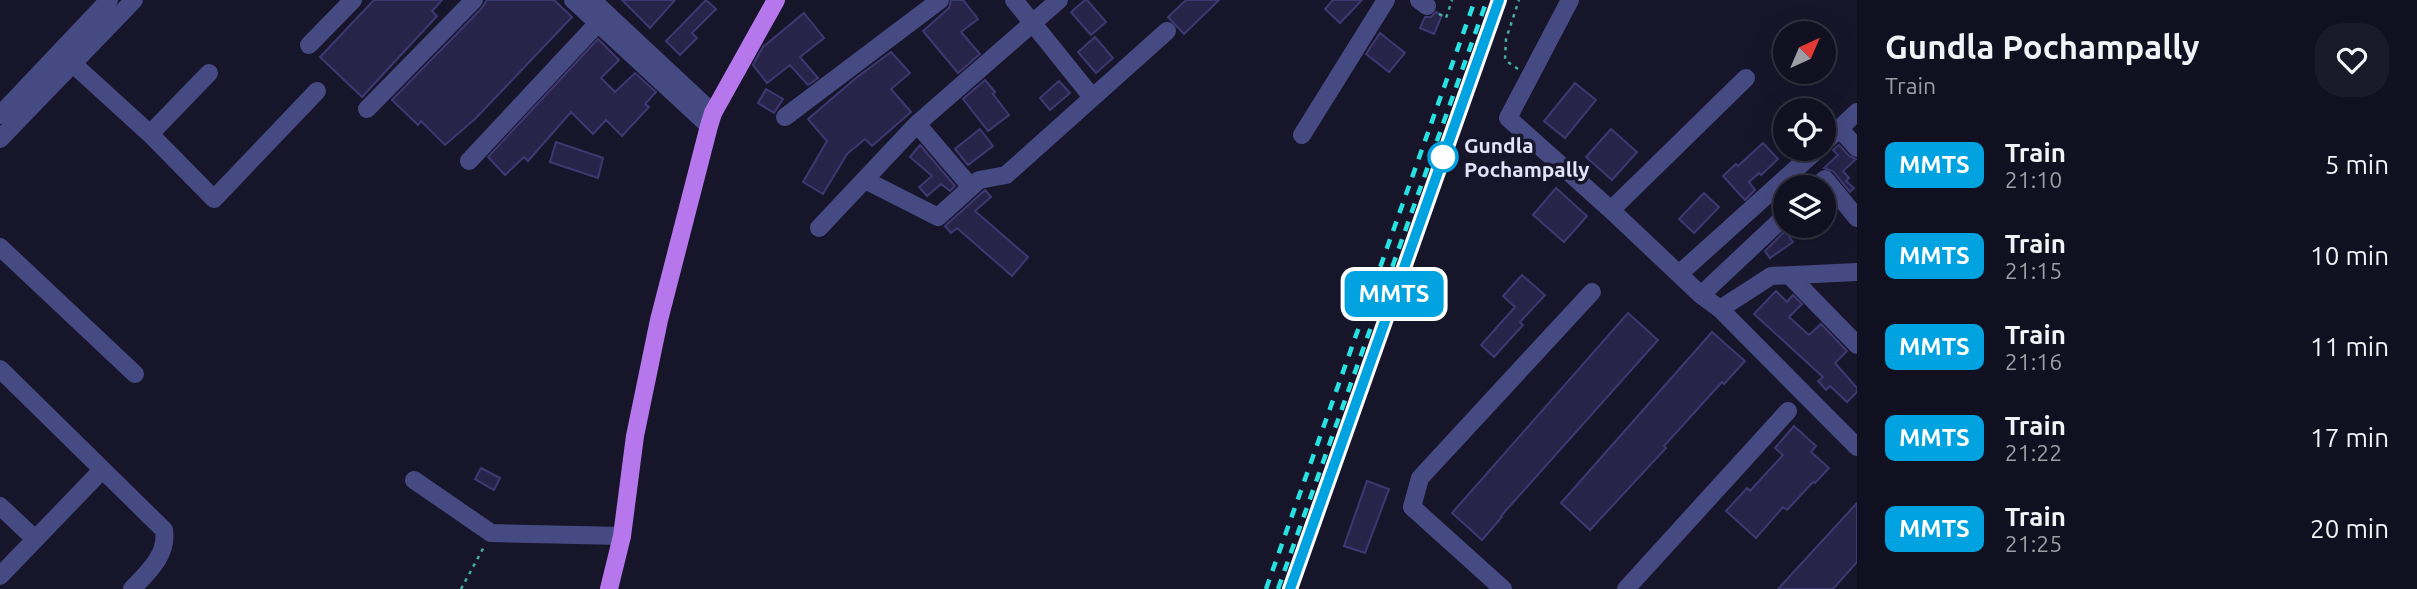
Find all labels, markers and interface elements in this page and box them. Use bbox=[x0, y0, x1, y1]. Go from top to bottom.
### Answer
north arrow bbox=[1773, 21, 1836, 84]
map controls bbox=[1773, 21, 1836, 238]
button: heart bbox=[2315, 23, 2389, 97]
text: Gundla Pochampally bbox=[1885, 28, 2199, 65]
text: Train bbox=[1885, 73, 1936, 98]
button: locate bbox=[1773, 98, 1836, 161]
place label: Gundla Pochampally bbox=[1464, 133, 1589, 181]
text: Train bbox=[2005, 138, 2066, 167]
marker: Gundla Pochampally bbox=[1428, 142, 1458, 172]
text: 5 min bbox=[2325, 150, 2389, 179]
text: MMTS bbox=[1899, 151, 1970, 178]
text: 21:10 bbox=[2005, 167, 2062, 192]
button: layers bbox=[1773, 175, 1836, 238]
text: Train bbox=[2005, 229, 2066, 258]
text: 10 min bbox=[2310, 241, 2389, 270]
text: MMTS bbox=[1899, 242, 1970, 269]
text: 21:15 bbox=[2005, 258, 2062, 283]
line badge: MMTS bbox=[1345, 271, 1443, 317]
text: MMTS bbox=[1359, 280, 1429, 307]
text: Train bbox=[2005, 320, 2066, 349]
text: 11 min bbox=[2310, 332, 2389, 361]
text: MMTS bbox=[1899, 333, 1970, 360]
text: 21:16 bbox=[2005, 349, 2062, 374]
text: Train bbox=[2005, 411, 2066, 440]
text: 17 min bbox=[2310, 423, 2389, 452]
text: MMTS bbox=[1899, 424, 1970, 451]
text: 21:22 bbox=[2005, 440, 2062, 465]
text: Train bbox=[2005, 502, 2066, 531]
text: 20 min bbox=[2310, 514, 2389, 543]
text: MMTS bbox=[1899, 515, 1970, 542]
text: 21:25 bbox=[2005, 531, 2062, 556]

